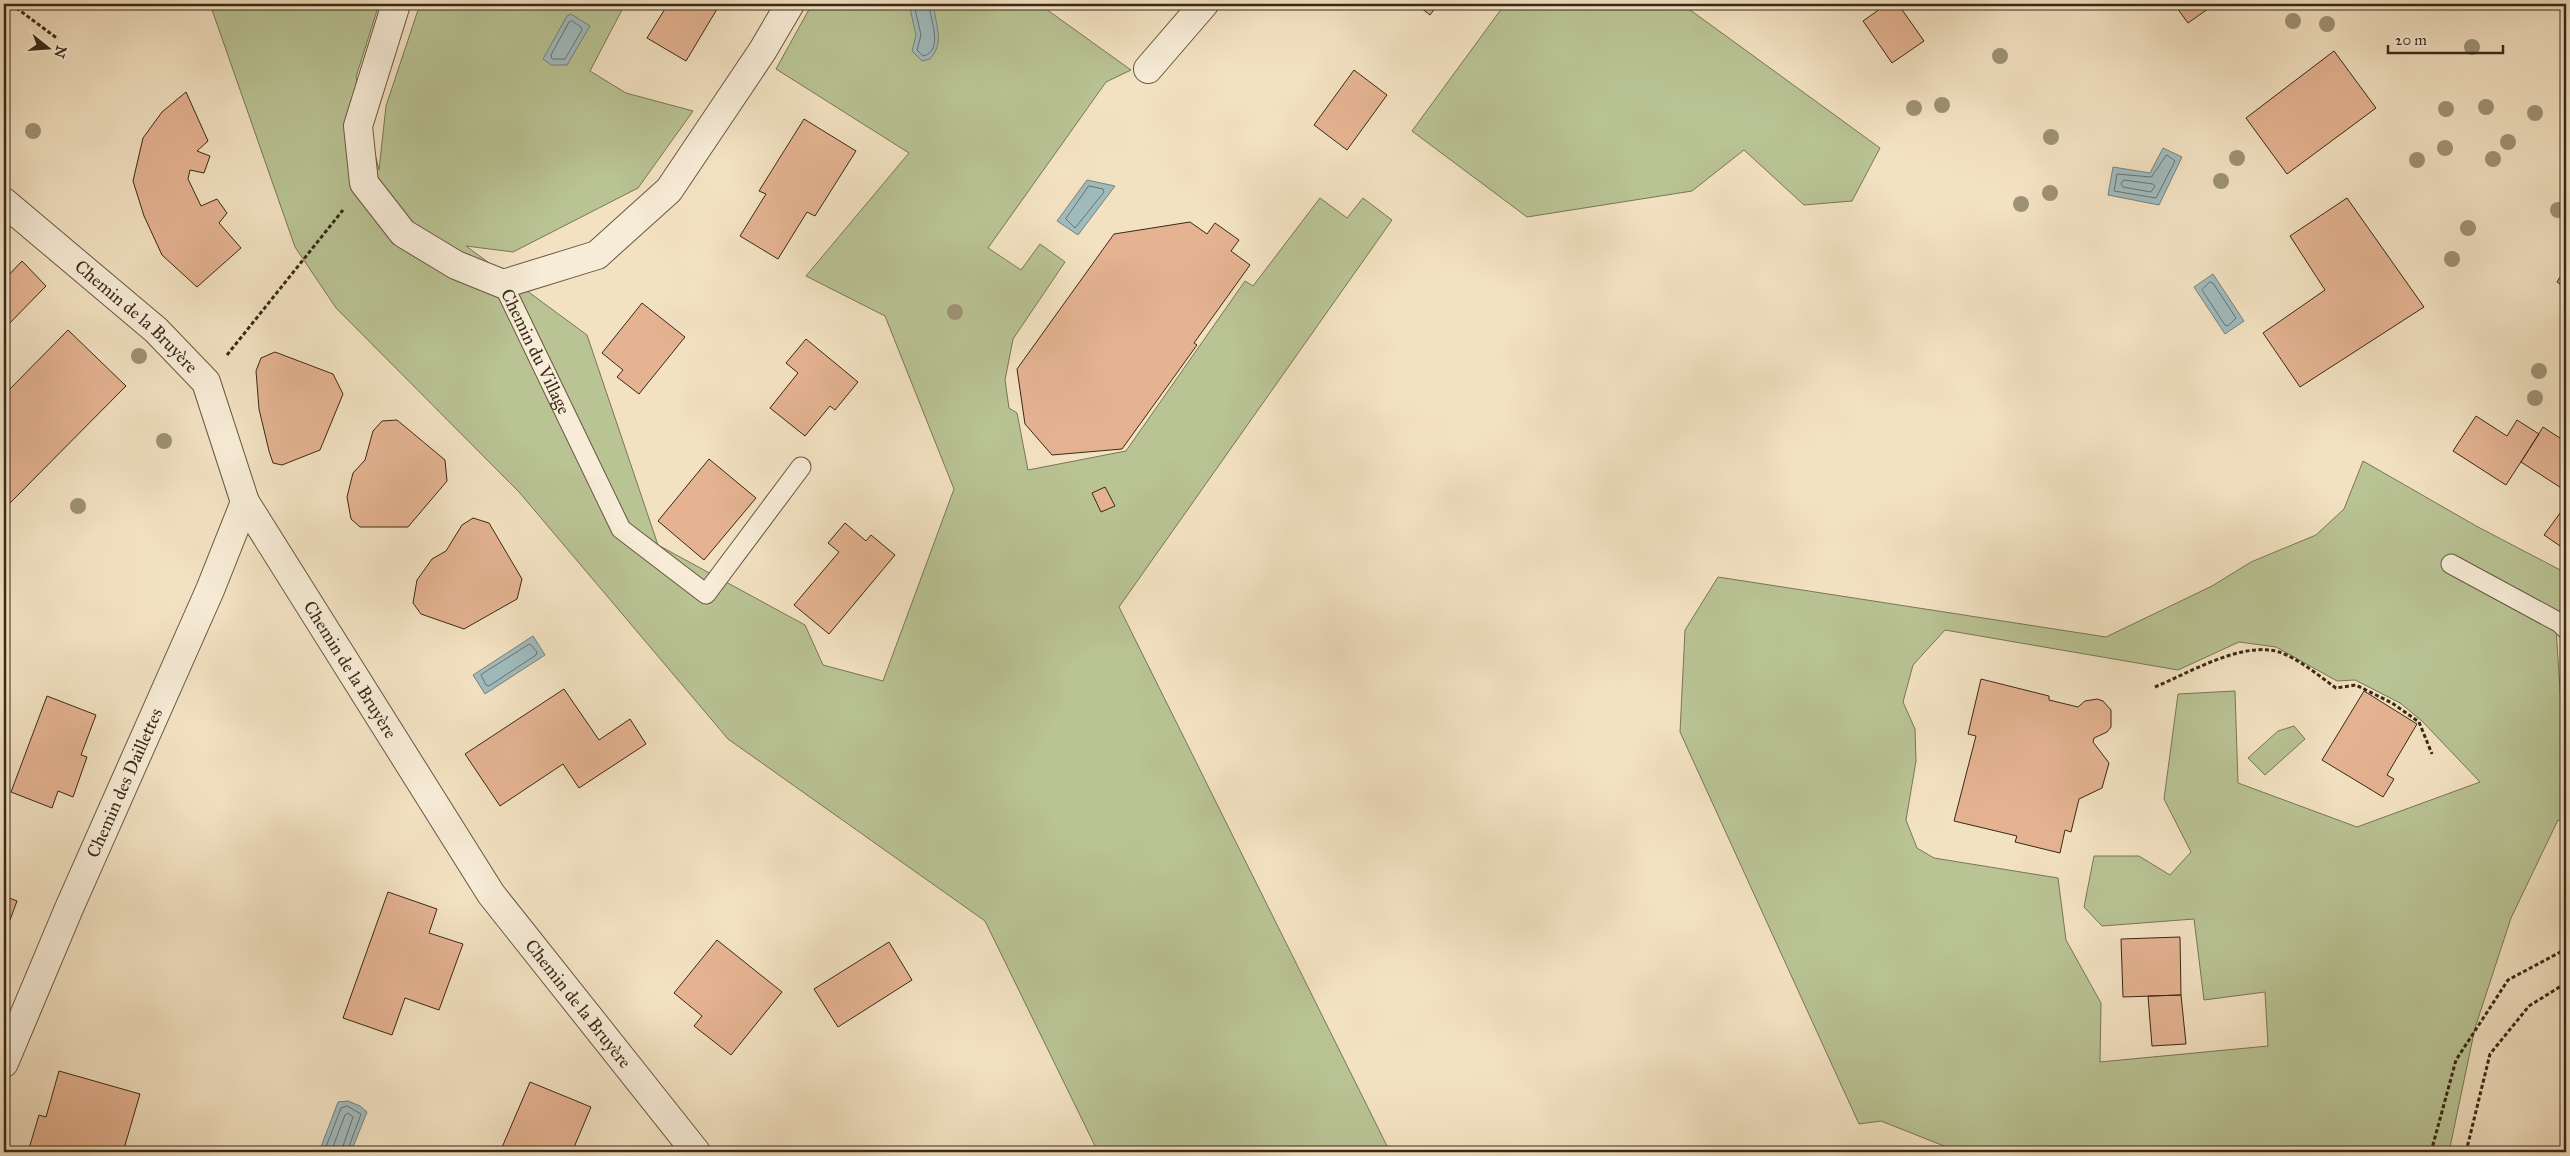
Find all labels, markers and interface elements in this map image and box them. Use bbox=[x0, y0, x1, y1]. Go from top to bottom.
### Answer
north arrow bbox=[22, 22, 72, 72]
scale bar bbox=[2388, 22, 2502, 54]
text: 20 m bbox=[2395, 31, 2427, 49]
text: N bbox=[50, 43, 70, 60]
street label: Chemin de la Bruyère bbox=[70, 255, 202, 378]
street label: Chemin du Village bbox=[496, 285, 575, 418]
street label: Chemin de la Bruyère bbox=[299, 597, 402, 743]
street label: Chemin des Daillettes bbox=[82, 705, 167, 861]
street label: Chemin de la Bruyère bbox=[520, 935, 636, 1073]

